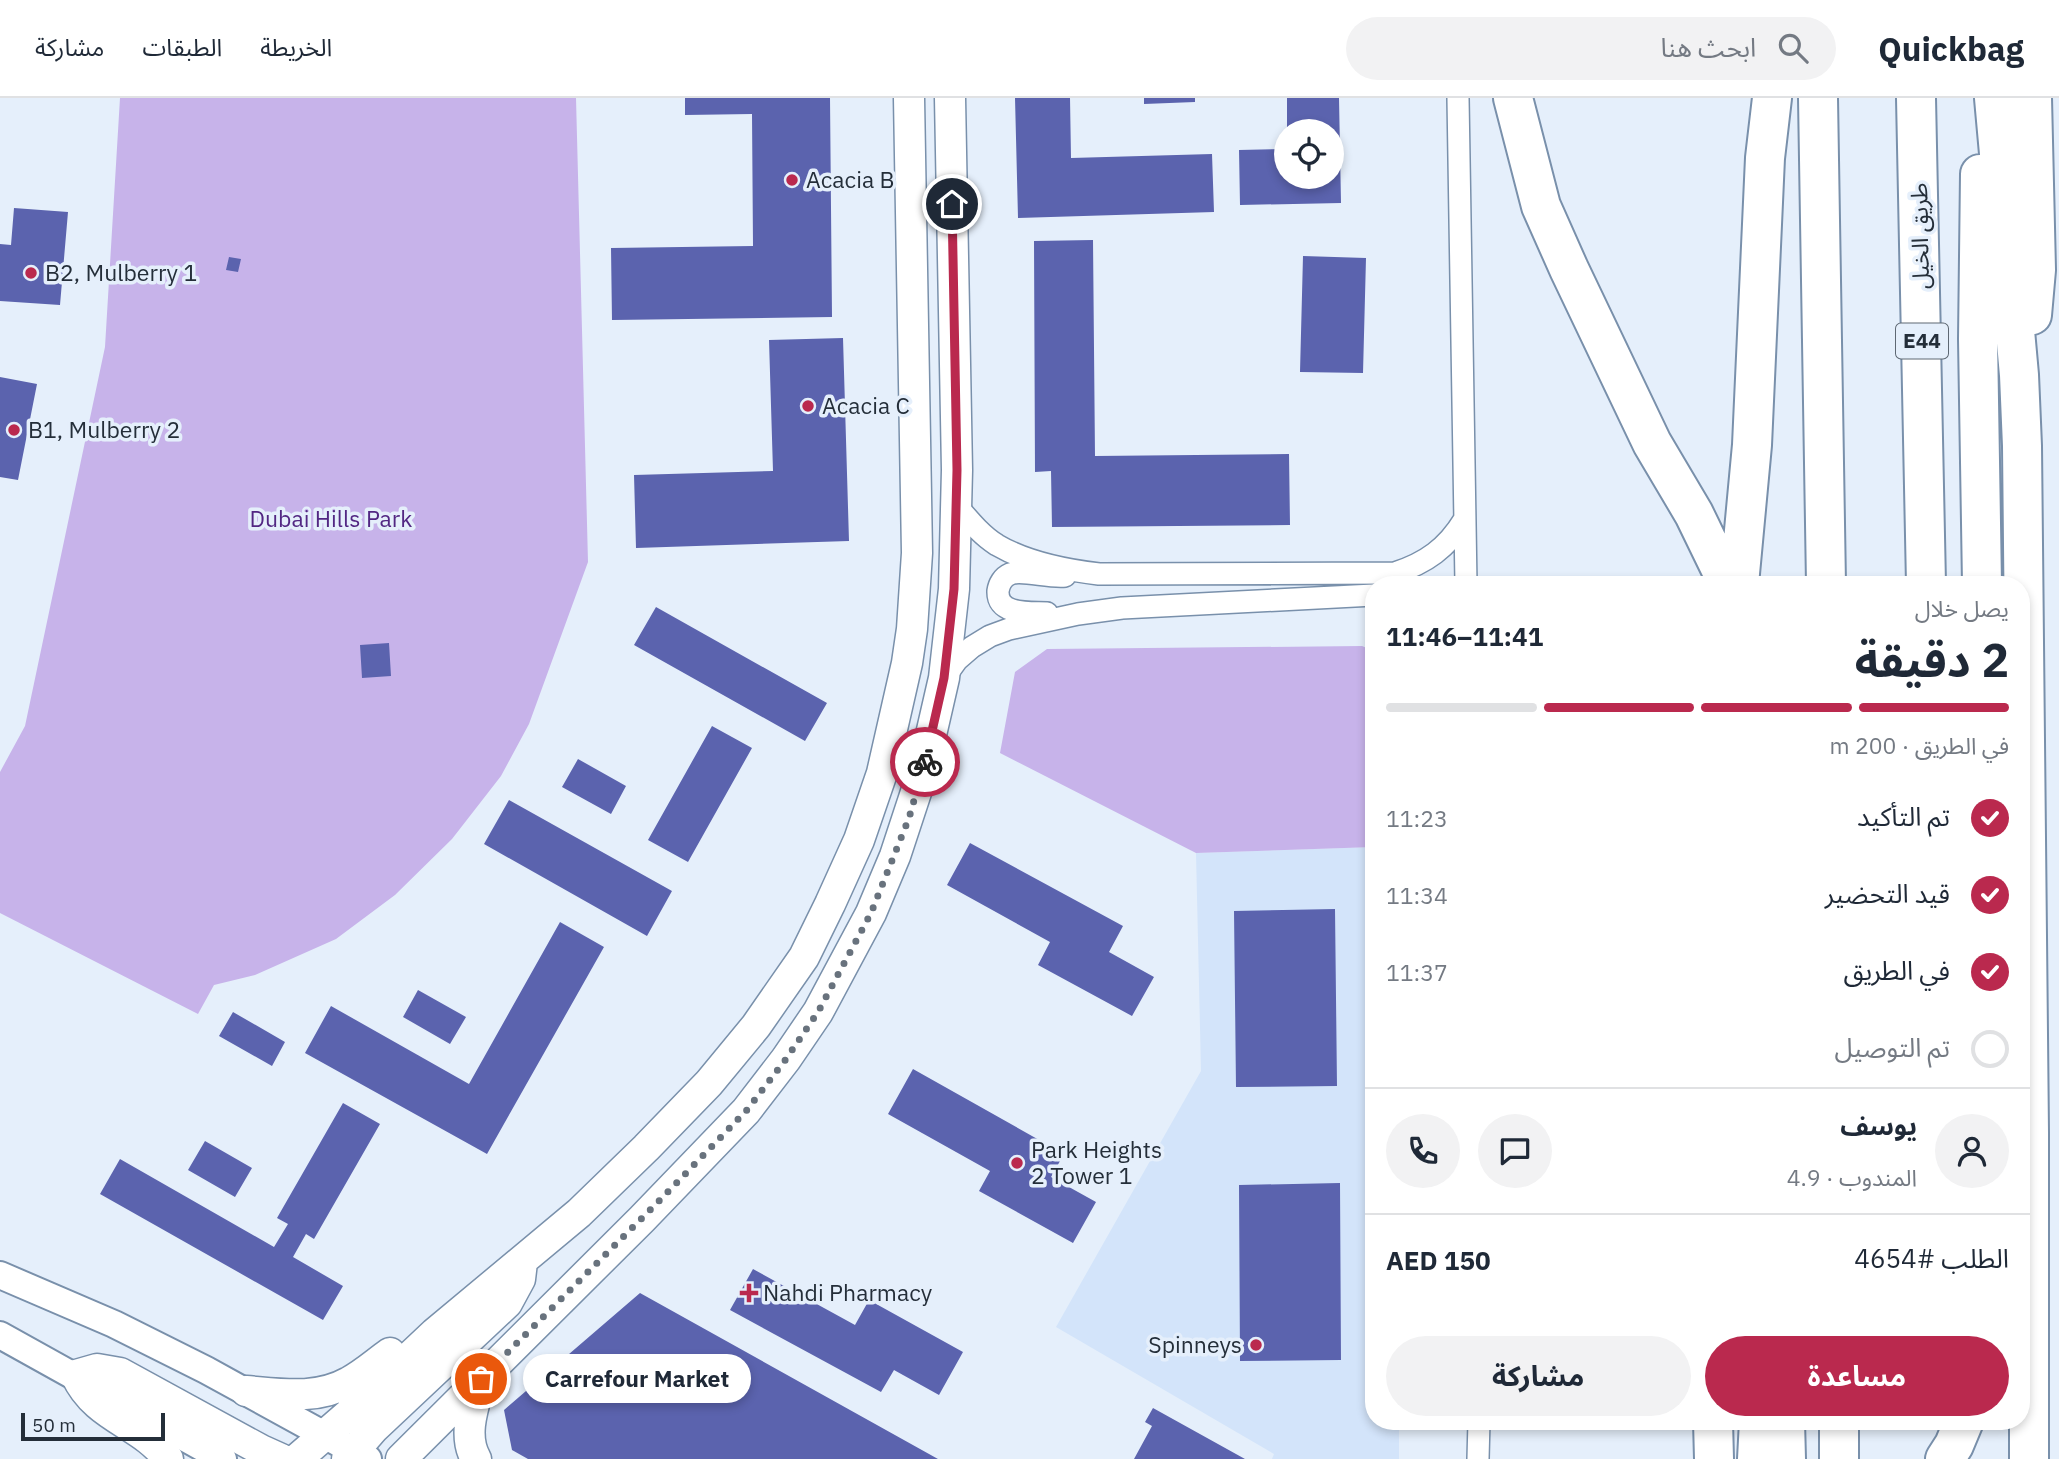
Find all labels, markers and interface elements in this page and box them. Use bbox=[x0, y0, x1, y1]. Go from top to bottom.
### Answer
search box bbox=[1346, 17, 1836, 80]
text: Quickbag bbox=[1878, 27, 2024, 70]
icon: search bbox=[1774, 29, 1812, 67]
text: ابحث هنا bbox=[1660, 30, 1756, 64]
text: مشاركة bbox=[35, 31, 104, 63]
text: الطبقات bbox=[142, 31, 222, 63]
text: الخريطة bbox=[260, 31, 332, 63]
map controls bbox=[1274, 119, 1344, 189]
button: locate bbox=[1274, 119, 1344, 189]
place label: Acacia B bbox=[806, 164, 895, 194]
marker: Acacia B bbox=[784, 172, 800, 188]
pin bbox=[922, 174, 982, 234]
street label: طريق الخيل bbox=[1903, 183, 1935, 289]
icon: home bbox=[933, 185, 971, 223]
place label: B2, Mulberry 1 bbox=[45, 257, 197, 287]
marker: B2, Mulberry 1 bbox=[23, 265, 39, 281]
road number: E44 bbox=[1896, 324, 1948, 358]
place label: Acacia C bbox=[822, 390, 910, 420]
marker: Acacia C bbox=[800, 398, 816, 414]
place label: B1, Mulberry 2 bbox=[28, 414, 180, 444]
marker: B1, Mulberry 2 bbox=[6, 422, 22, 438]
park label: Dubai Hills Park bbox=[250, 503, 412, 533]
text: يصل خلال bbox=[1915, 593, 2009, 623]
text: 11:41–11:46 bbox=[1386, 619, 1543, 653]
text: 2 دقيقة bbox=[1855, 630, 2009, 690]
courier bbox=[890, 727, 960, 797]
text: في الطريق · 200 m bbox=[1829, 730, 2009, 760]
icon: bike bbox=[906, 743, 944, 781]
text: تم التأكيد bbox=[1857, 799, 1950, 833]
icon: check bbox=[1971, 799, 2009, 837]
text: 11:23 bbox=[1386, 803, 1448, 833]
text: قيد التحضير bbox=[1825, 876, 1950, 910]
icon: check bbox=[1971, 876, 2009, 914]
text: 11:34 bbox=[1386, 880, 1448, 910]
text: في الطريق bbox=[1843, 953, 1950, 987]
icon: check bbox=[1971, 953, 2009, 991]
text: 11:37 bbox=[1386, 957, 1448, 987]
text: تم التوصيل bbox=[1834, 1030, 1950, 1064]
text: يوسف bbox=[1840, 1108, 1917, 1142]
button: phone bbox=[1386, 1114, 1460, 1188]
button: chat bbox=[1478, 1114, 1552, 1188]
button: person bbox=[1935, 1114, 2009, 1188]
place label: Park Heights 2 Tower 1 bbox=[1031, 1134, 1162, 1190]
marker: Park Heights 2 Tower 1 bbox=[1009, 1155, 1025, 1171]
text: المندوب · 4.9 bbox=[1787, 1162, 1917, 1192]
text: الطلب #4654 bbox=[1854, 1241, 2009, 1275]
text: AED 150 bbox=[1386, 1243, 1491, 1277]
place label: Nahdi Pharmacy bbox=[763, 1277, 933, 1307]
marker: Nahdi Pharmacy bbox=[741, 1285, 757, 1301]
place label: Spinneys bbox=[1148, 1329, 1242, 1359]
button: مشاركة bbox=[1386, 1336, 1691, 1416]
button: مساعدة bbox=[1705, 1336, 2009, 1416]
marker: Spinneys bbox=[1248, 1337, 1264, 1353]
pin bbox=[451, 1349, 511, 1409]
callout: Carrefour Market bbox=[523, 1354, 750, 1404]
icon: bag bbox=[462, 1360, 500, 1398]
text: Carrefour Market bbox=[545, 1363, 729, 1393]
scale bar bbox=[21, 1410, 164, 1442]
text: 50 m bbox=[32, 1413, 76, 1437]

